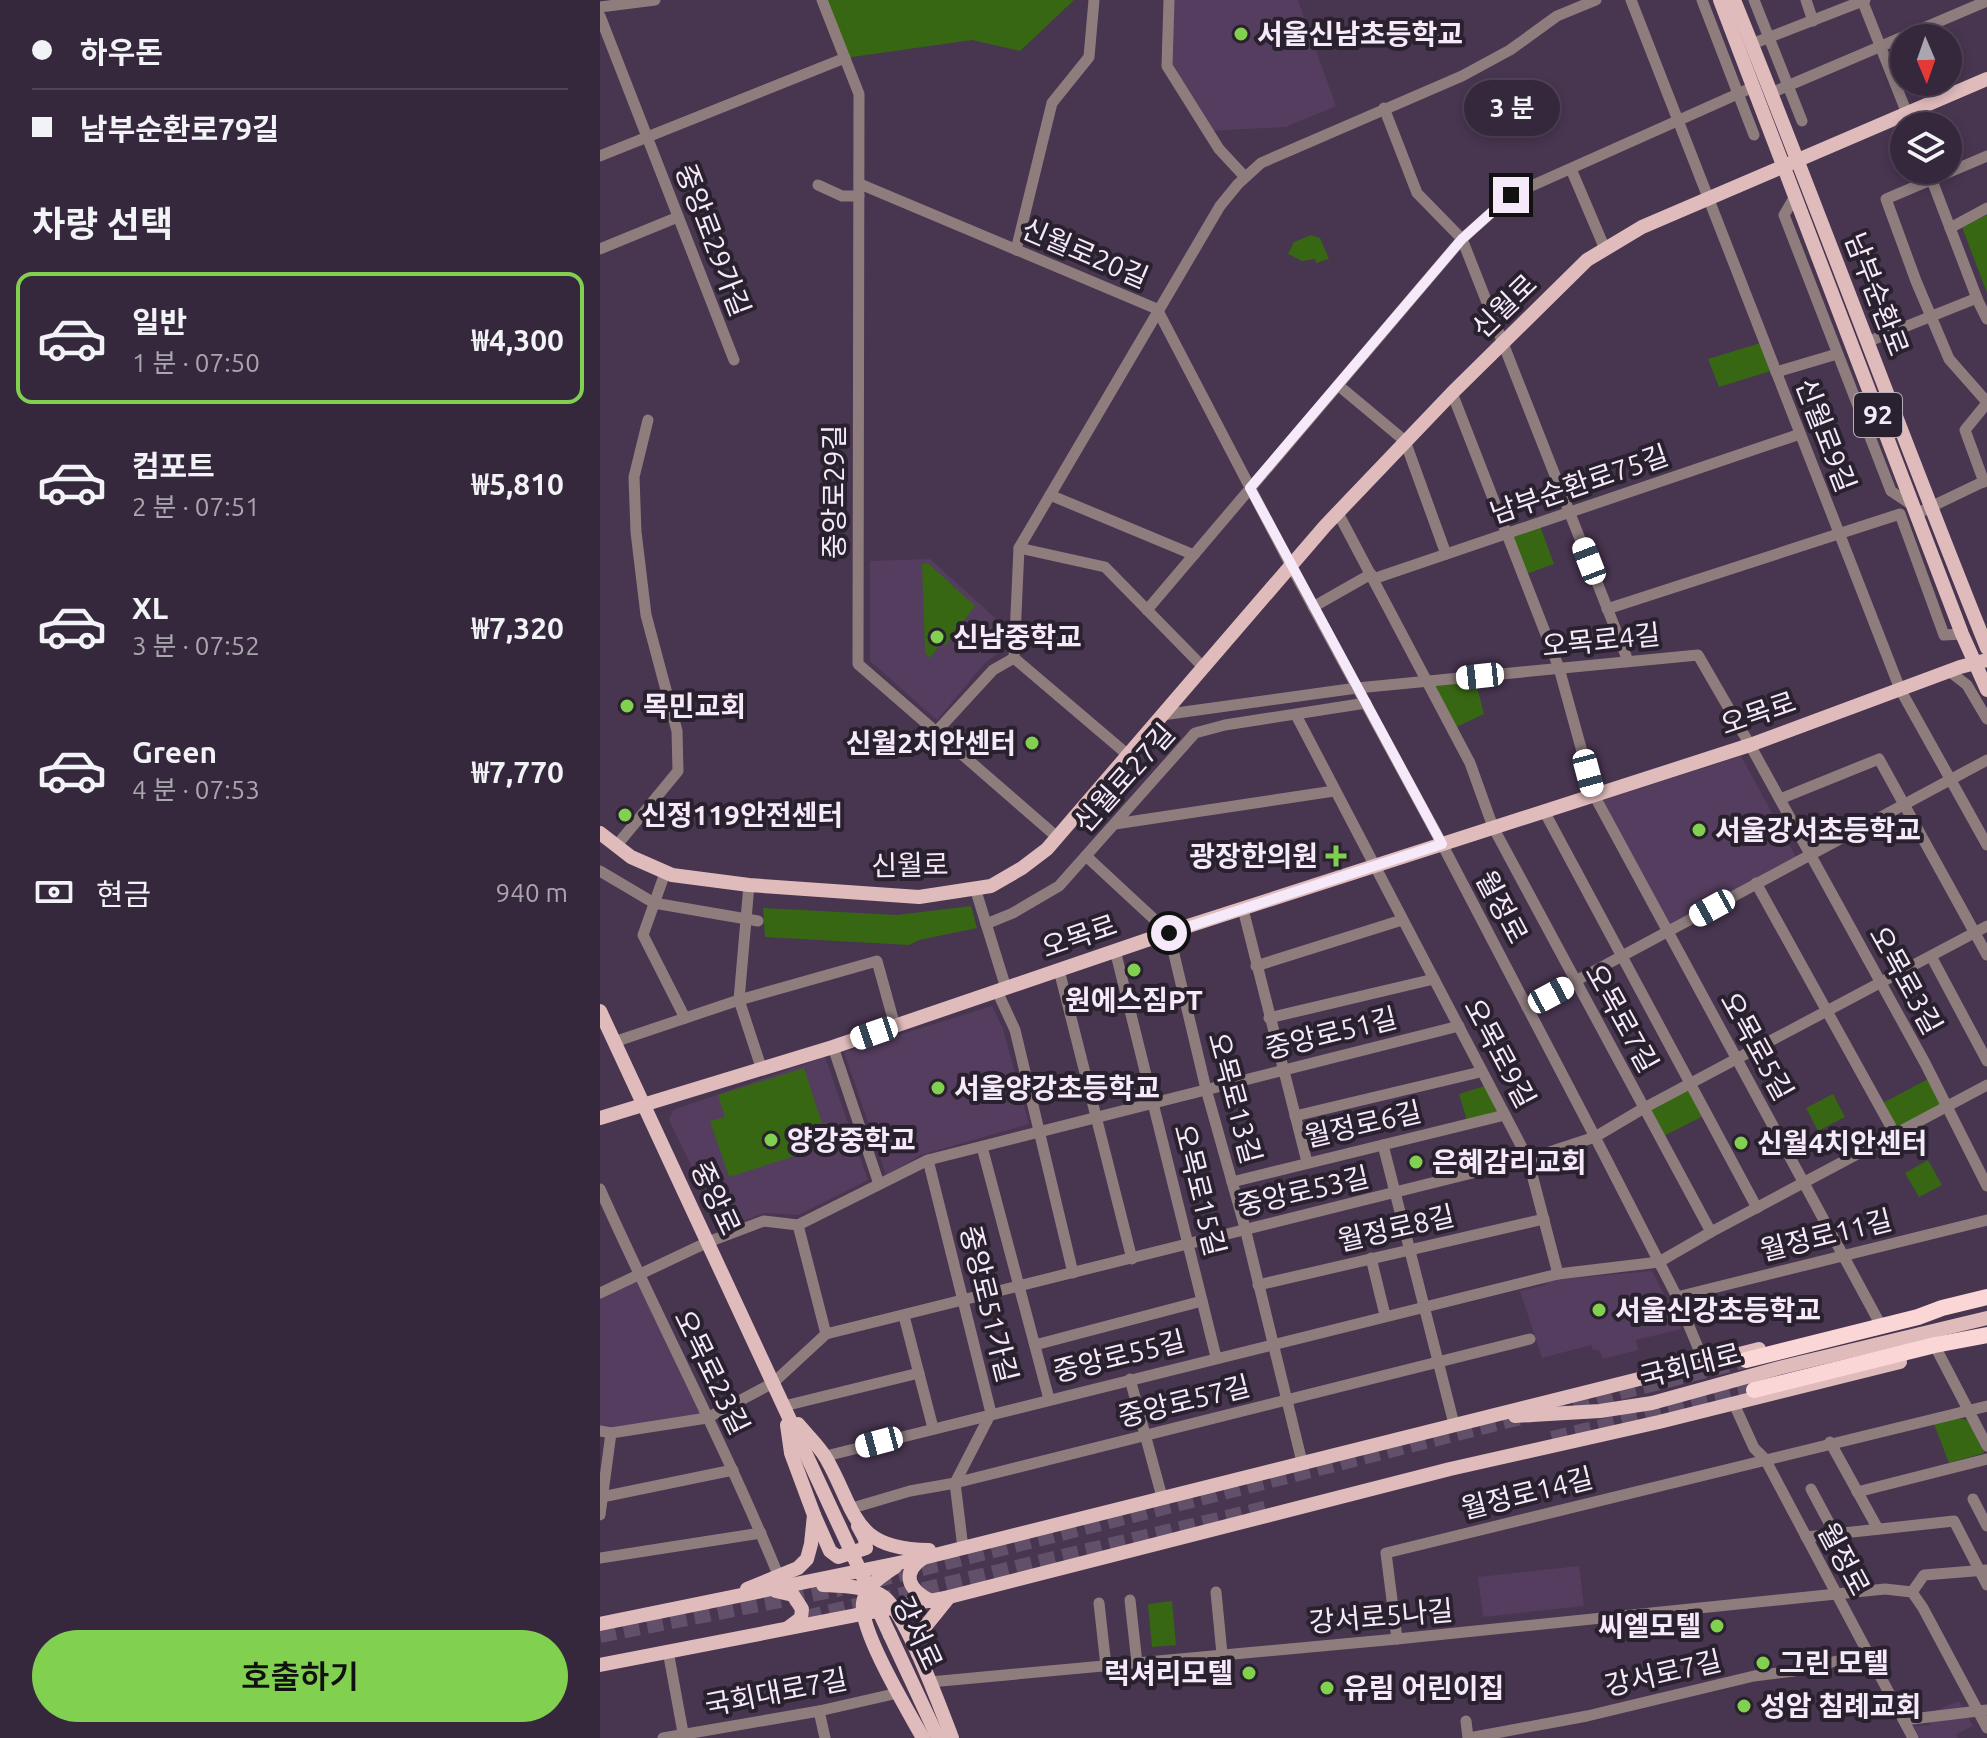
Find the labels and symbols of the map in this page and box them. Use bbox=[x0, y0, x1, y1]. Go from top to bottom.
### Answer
place label: 서울신남초등학교 bbox=[1257, 18, 1463, 49]
north arrow bbox=[1890, 24, 1962, 96]
marker: 서울신남초등학교 bbox=[1232, 25, 1250, 43]
callout: 3 분 bbox=[1463, 79, 1559, 135]
street label: 중앙로29가길 bbox=[670, 159, 757, 320]
route end bbox=[1493, 177, 1529, 213]
street label: 신월로20길 bbox=[1017, 212, 1153, 293]
street label: 남부순환로 bbox=[1840, 228, 1915, 360]
street label: 신월로 bbox=[1465, 268, 1542, 344]
street label: 신월로9길 bbox=[1791, 374, 1862, 496]
road number: 92 bbox=[1854, 393, 1902, 437]
street label: 중앙로29길 bbox=[818, 425, 849, 559]
street label: 남부순환로75길 bbox=[1486, 439, 1672, 528]
car bbox=[1569, 534, 1609, 588]
street label: 오목로4길 bbox=[1540, 618, 1662, 661]
place label: 신남중학교 bbox=[953, 621, 1082, 652]
marker: 신남중학교 bbox=[928, 628, 946, 646]
car bbox=[1455, 662, 1505, 690]
street label: 오목로 bbox=[1716, 685, 1799, 740]
place label: 목민교회 bbox=[643, 690, 746, 721]
marker: 목민교회 bbox=[618, 697, 636, 715]
street label: 신월로27길 bbox=[1067, 717, 1180, 838]
place label: 신월2치안센터 bbox=[846, 727, 1016, 758]
marker: 신월2치안센터 bbox=[1023, 734, 1041, 752]
car bbox=[1570, 747, 1606, 799]
place label: 신정119안전센터 bbox=[641, 799, 843, 830]
marker: 신정119안전센터 bbox=[616, 806, 634, 824]
place label: 서울강서초등학교 bbox=[1715, 814, 1921, 845]
marker: 서울강서초등학교 bbox=[1690, 821, 1708, 839]
place label: 광장한의원 bbox=[1189, 840, 1318, 871]
marker: 광장한의원 bbox=[1325, 845, 1347, 867]
street label: 신월로 bbox=[871, 848, 949, 881]
street label: 월정로 bbox=[1471, 865, 1534, 948]
car bbox=[1685, 886, 1739, 930]
street label: 오목로 bbox=[1037, 908, 1120, 963]
route start bbox=[1151, 915, 1187, 951]
street label: 오목로3길 bbox=[1864, 920, 1949, 1039]
street label: 오목로7길 bbox=[1580, 958, 1665, 1077]
marker: 원에스짐PT bbox=[1125, 961, 1143, 979]
car bbox=[1524, 973, 1578, 1017]
place label: 원에스짐PT bbox=[1065, 984, 1203, 1015]
street label: 오목로5길 bbox=[1715, 986, 1800, 1105]
street label: 오목로9길 bbox=[1459, 993, 1542, 1113]
street label: 중앙로51길 bbox=[1262, 1001, 1400, 1064]
car bbox=[847, 1014, 901, 1052]
street label: 오목로13길 bbox=[1203, 1029, 1268, 1167]
place label: 서울양강초등학교 bbox=[954, 1072, 1160, 1103]
marker: 서울양강초등학교 bbox=[929, 1079, 947, 1097]
street label: 월정로6길 bbox=[1302, 1095, 1424, 1152]
street label: 오목로15길 bbox=[1169, 1121, 1232, 1259]
place label: 양강중학교 bbox=[787, 1124, 916, 1155]
place label: 신월4치안센터 bbox=[1757, 1127, 1927, 1158]
marker: 양강중학교 bbox=[762, 1131, 780, 1149]
marker: 신월4치안센터 bbox=[1732, 1134, 1750, 1152]
place label: 은혜감리교회 bbox=[1432, 1146, 1587, 1177]
marker: 은혜감리교회 bbox=[1407, 1153, 1425, 1171]
street label: 중앙로 bbox=[686, 1156, 747, 1239]
street label: 중앙로53길 bbox=[1234, 1160, 1372, 1221]
street label: 월정로8길 bbox=[1335, 1199, 1457, 1256]
street label: 월정로11길 bbox=[1757, 1203, 1895, 1266]
street label: 중앙로51가길 bbox=[955, 1222, 1024, 1385]
place label: 서울신강초등학교 bbox=[1615, 1294, 1821, 1325]
marker: 서울신강초등학교 bbox=[1590, 1301, 1608, 1319]
street label: 오목로23길 bbox=[669, 1304, 756, 1439]
street label: 중앙로55길 bbox=[1050, 1324, 1188, 1387]
street label: 국회대로 bbox=[1636, 1337, 1744, 1392]
street label: 중앙로57길 bbox=[1115, 1369, 1253, 1432]
car bbox=[853, 1424, 905, 1460]
street label: 월정로14길 bbox=[1458, 1461, 1596, 1524]
street label: 월정로 bbox=[1813, 1517, 1876, 1600]
street label: 강서로 bbox=[888, 1591, 949, 1674]
street label: 강서로5나길 bbox=[1308, 1594, 1454, 1637]
place label: 씨엘모텔 bbox=[1598, 1610, 1701, 1641]
marker: 씨엘모텔 bbox=[1708, 1617, 1726, 1635]
street label: 강서로7길 bbox=[1602, 1644, 1724, 1701]
place label: 그린 모텔 bbox=[1779, 1647, 1889, 1678]
marker: 그린 모텔 bbox=[1754, 1654, 1772, 1672]
place label: 럭셔리모텔 bbox=[1104, 1657, 1233, 1688]
street label: 국회대로7길 bbox=[702, 1662, 850, 1721]
marker: 럭셔리모텔 bbox=[1240, 1664, 1258, 1682]
place label: 유림 어린이집 bbox=[1343, 1672, 1504, 1703]
marker: 유림 어린이집 bbox=[1318, 1679, 1336, 1697]
place label: 성암 침례교회 bbox=[1760, 1690, 1921, 1721]
marker: 성암 침례교회 bbox=[1735, 1697, 1753, 1715]

